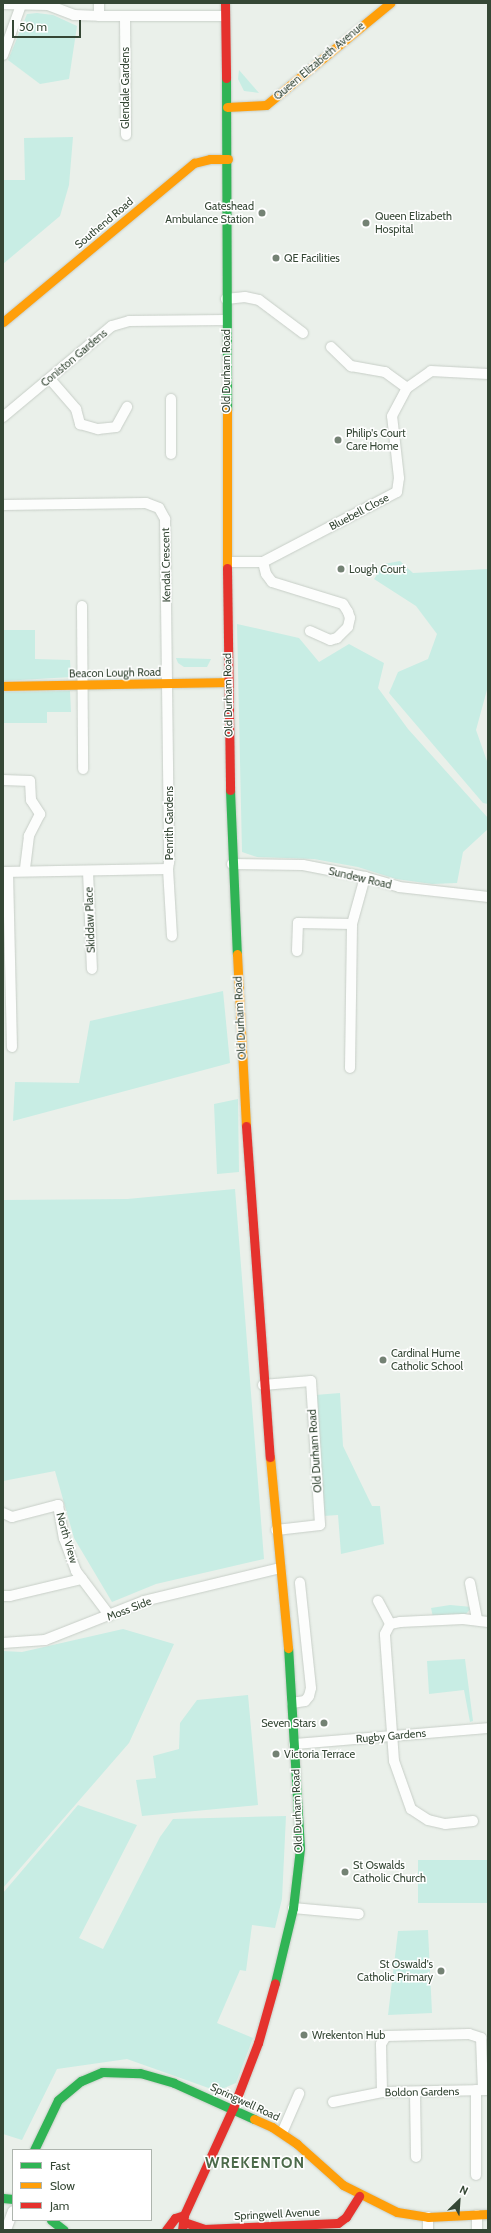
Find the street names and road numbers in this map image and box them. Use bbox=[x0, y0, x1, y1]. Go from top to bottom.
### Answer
street label: Queen Elizabeth Avenue bbox=[271, 19, 367, 103]
street label: Glendale Gardens bbox=[118, 47, 132, 129]
street label: Southend Road bbox=[72, 195, 136, 251]
street label: Coniston Gardens bbox=[38, 326, 110, 390]
street label: Old Durham Road bbox=[219, 329, 233, 413]
street label: Bluebell Close bbox=[327, 491, 391, 533]
street label: Kendal Crescent bbox=[159, 528, 173, 602]
street label: Old Durham Road bbox=[221, 653, 235, 737]
street label: Beacon Lough Road bbox=[69, 666, 161, 680]
street label: Penrith Gardens bbox=[162, 786, 176, 860]
street label: Sundew Road bbox=[327, 864, 393, 892]
street label: Skiddaw Place bbox=[82, 887, 98, 953]
street label: Old Durham Road bbox=[231, 976, 249, 1060]
street label: Old Durham Road bbox=[305, 1409, 325, 1493]
street label: North View bbox=[53, 1511, 81, 1565]
street label: Moss Side bbox=[105, 1594, 153, 1624]
street label: Rugby Gardens bbox=[355, 1726, 427, 1746]
street label: Old Durham Road bbox=[289, 1769, 305, 1853]
street label: Springwell Road bbox=[208, 2080, 282, 2124]
street label: Boldon Gardens bbox=[385, 2085, 459, 2099]
street label: Springwell Avenue bbox=[234, 2205, 320, 2223]

